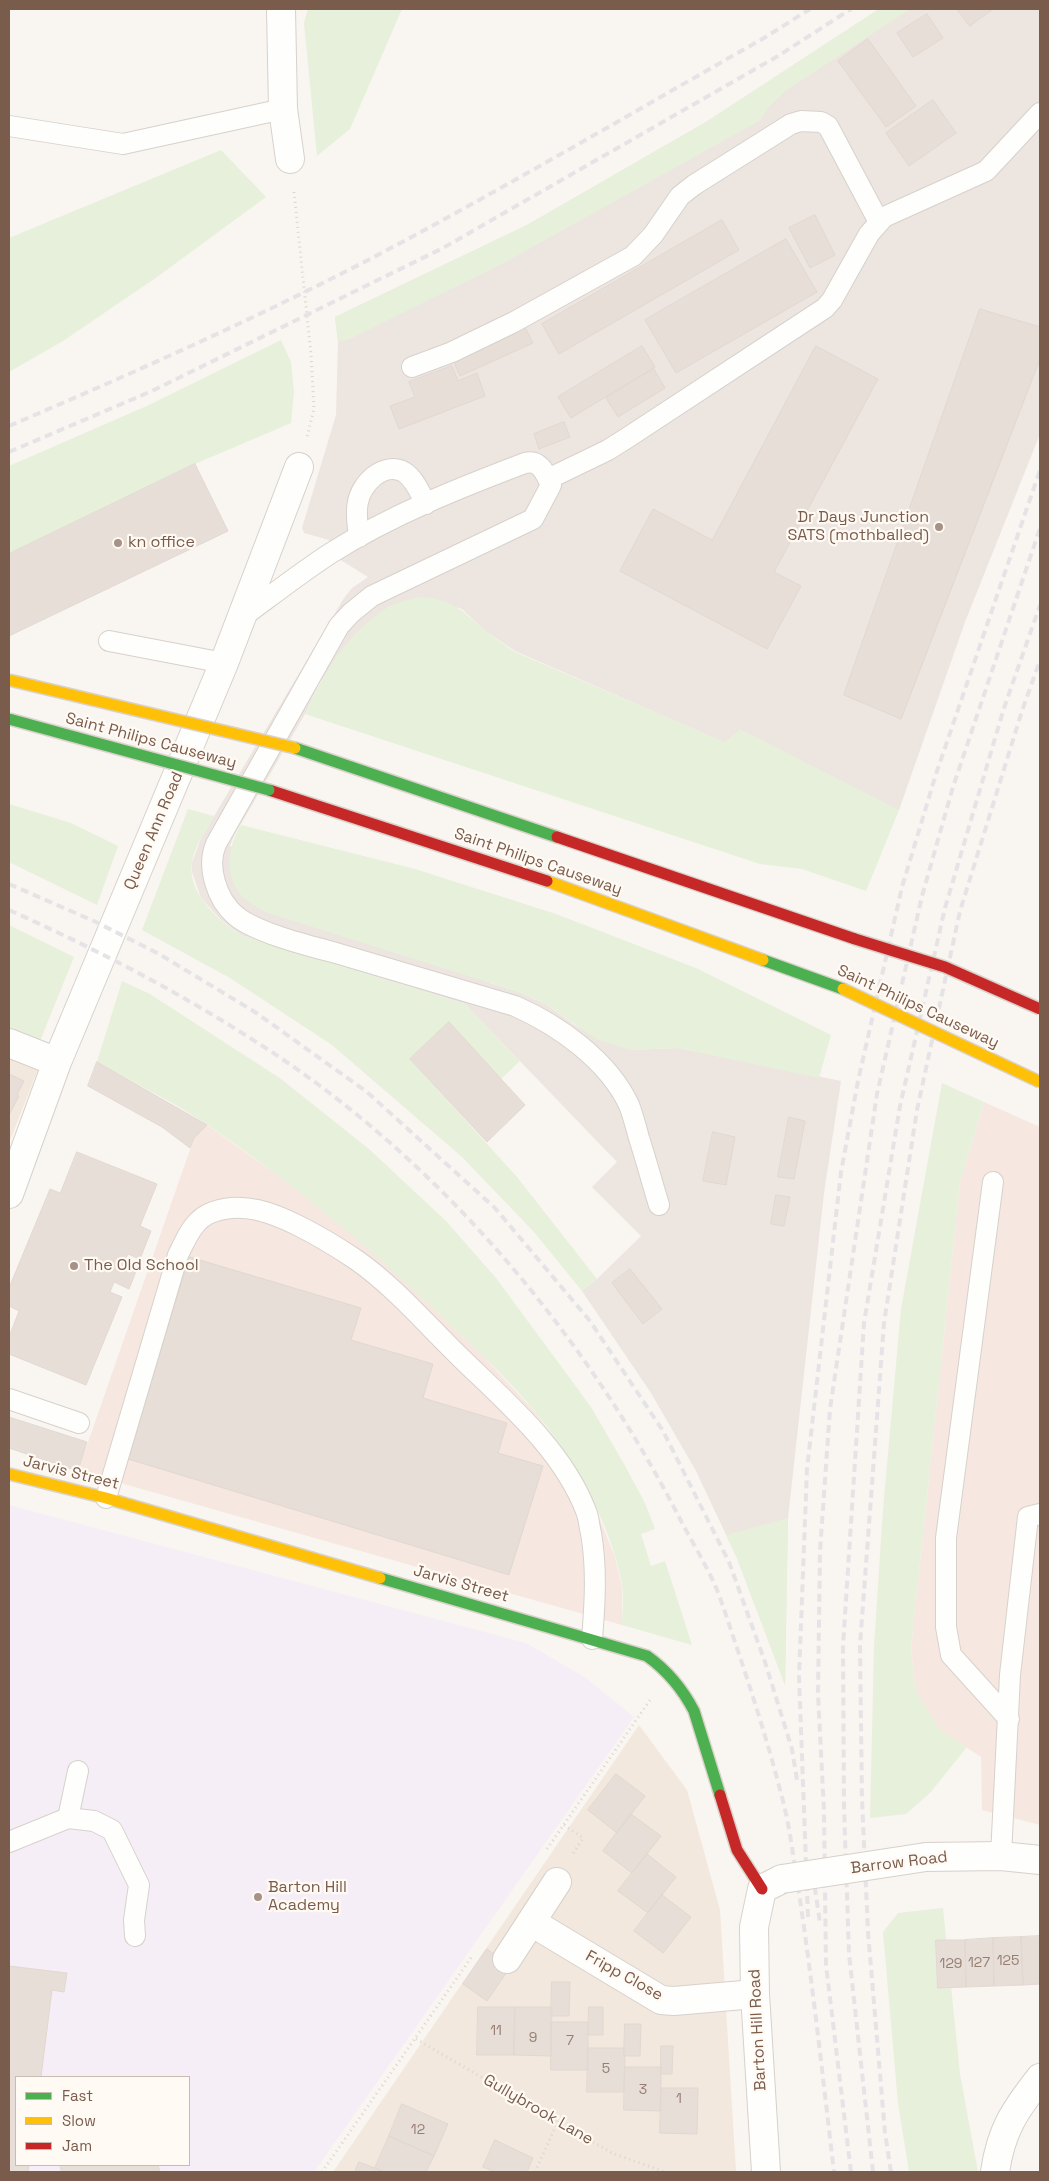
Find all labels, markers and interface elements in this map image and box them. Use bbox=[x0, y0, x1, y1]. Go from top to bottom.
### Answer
place label: Dr Days Junction SATS (mothballed) bbox=[788, 508, 929, 546]
marker: Dr Days Junction SATS (mothballed) bbox=[933, 521, 945, 533]
place label: kn office bbox=[128, 533, 195, 553]
marker: kn office bbox=[112, 537, 124, 549]
street label: Saint Philips Causeway bbox=[63, 709, 239, 773]
street label: Queen Ann Road bbox=[120, 769, 188, 893]
street label: Saint Philips Causeway bbox=[452, 824, 624, 900]
street label: Saint Philips Causeway bbox=[834, 961, 1002, 1053]
place label: The Old School bbox=[84, 1256, 199, 1276]
marker: The Old School bbox=[68, 1260, 80, 1272]
street label: Jarvis Street bbox=[21, 1452, 121, 1494]
street label: Jarvis Street bbox=[411, 1561, 511, 1607]
street label: Barrow Road bbox=[849, 1848, 949, 1878]
place label: Barton Hill Academy bbox=[268, 1878, 347, 1916]
marker: Barton Hill Academy bbox=[252, 1891, 264, 1903]
street label: Fripp Close bbox=[582, 1947, 666, 2005]
house number: 125 bbox=[997, 1953, 1019, 1969]
house number: 127 bbox=[968, 1955, 990, 1971]
house number: 129 bbox=[940, 1956, 962, 1972]
street label: Barton Hill Road bbox=[745, 1968, 771, 2092]
house number: 11 bbox=[490, 2023, 502, 2039]
house number: 9 bbox=[529, 2030, 537, 2046]
house number: 7 bbox=[566, 2033, 574, 2049]
house number: 5 bbox=[602, 2061, 610, 2077]
street label: Gullybrook Lane bbox=[480, 2071, 596, 2149]
legend bbox=[15, 2076, 190, 2166]
house number: 3 bbox=[639, 2082, 647, 2098]
text: Fast bbox=[62, 2086, 93, 2105]
house number: 1 bbox=[676, 2091, 682, 2107]
text: Slow bbox=[62, 2111, 96, 2130]
house number: 12 bbox=[411, 2122, 425, 2138]
text: Jam bbox=[62, 2136, 92, 2155]

